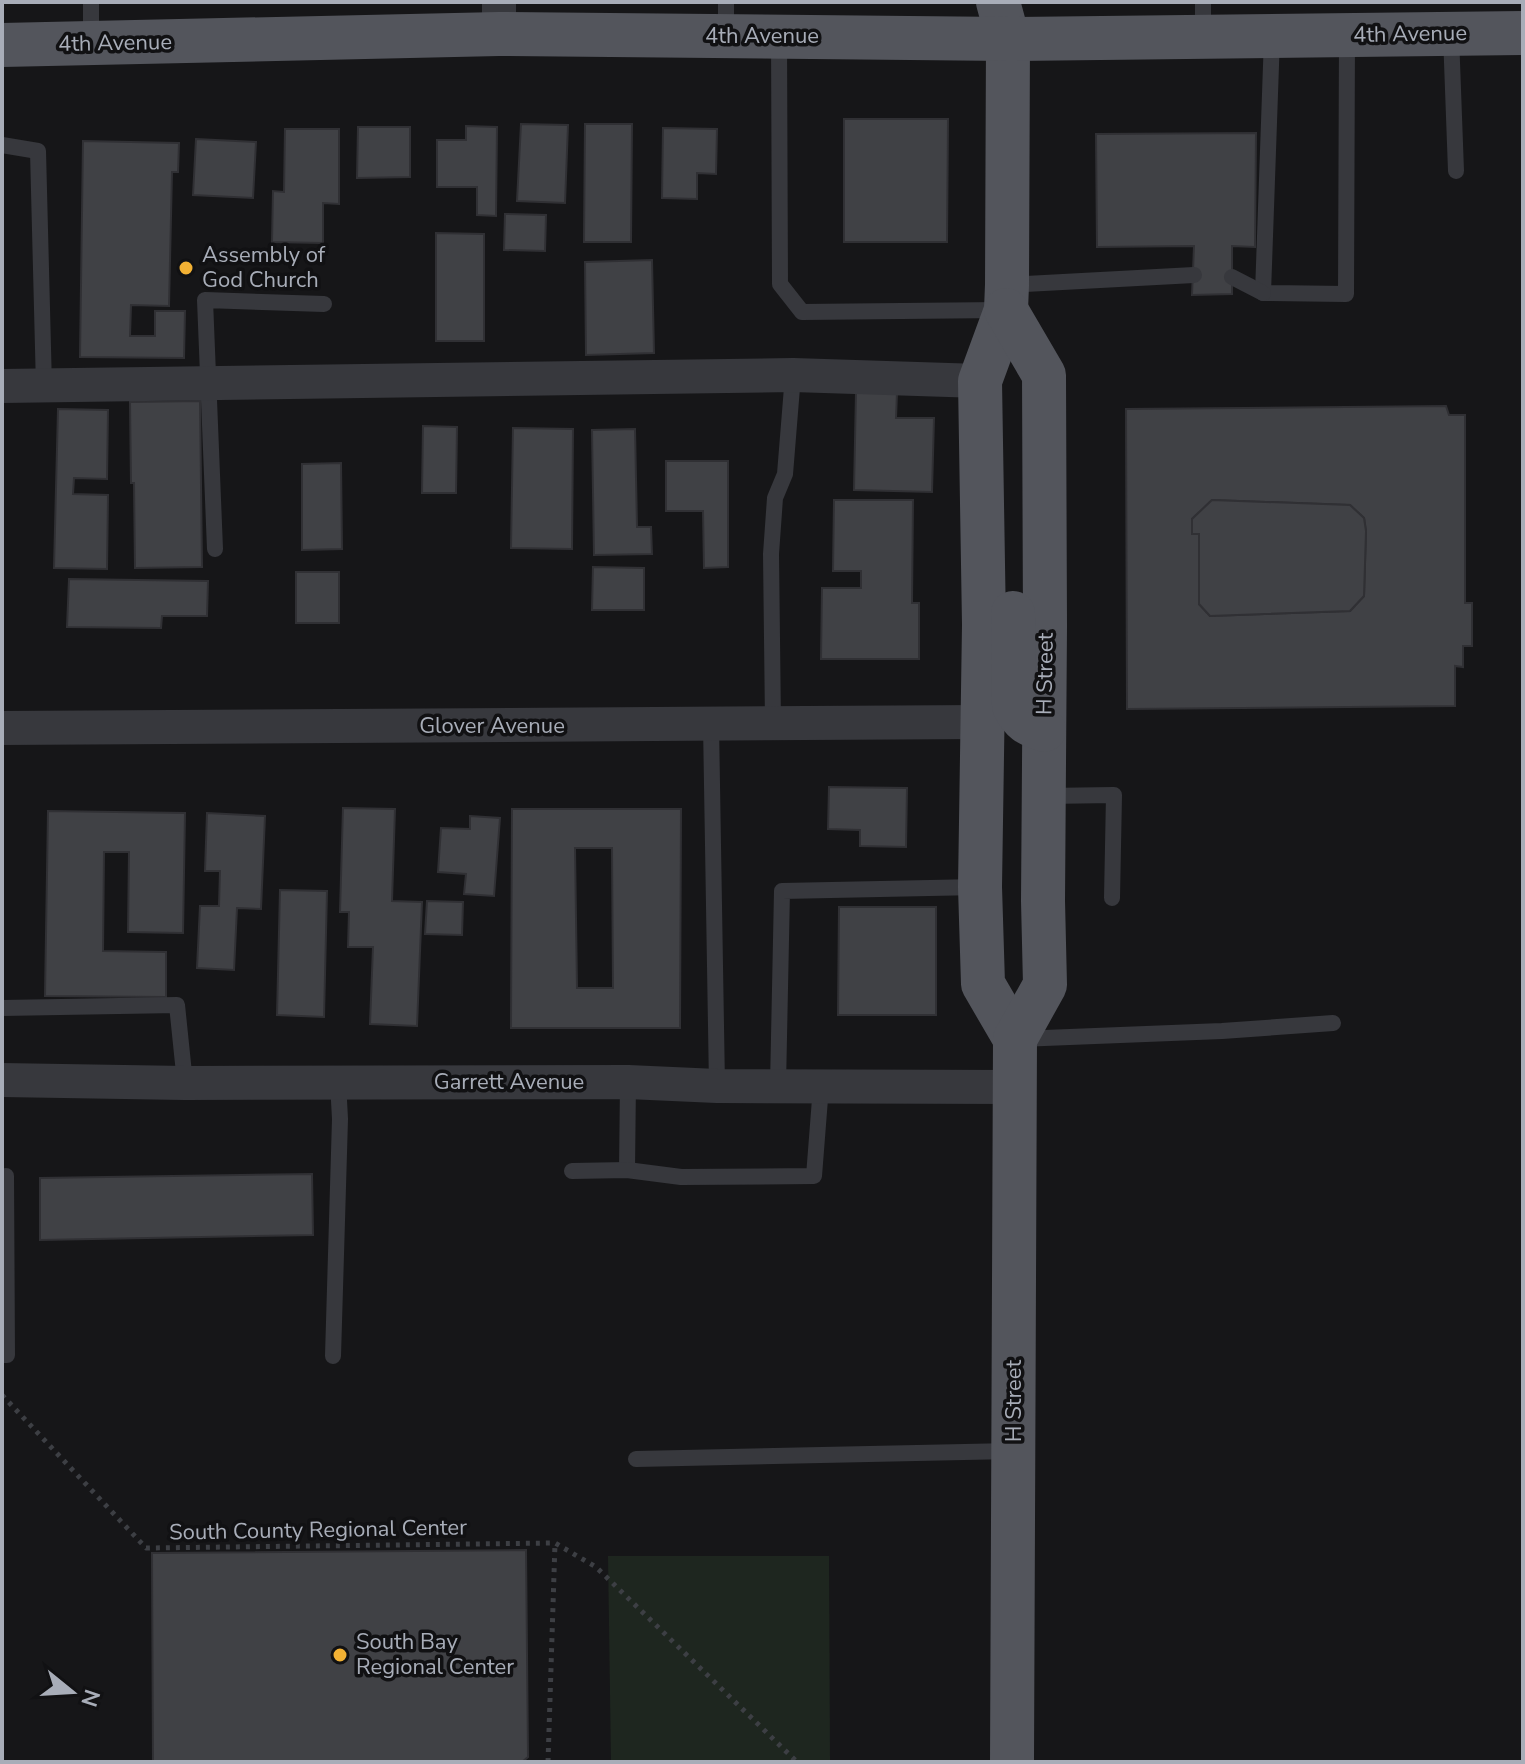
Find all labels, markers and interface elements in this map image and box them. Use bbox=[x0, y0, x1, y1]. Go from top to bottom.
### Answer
street label: 4th Avenue bbox=[1353, 18, 1467, 50]
street label: 4th Avenue bbox=[705, 21, 819, 51]
street label: 4th Avenue bbox=[58, 27, 172, 59]
place label: Assembly of God Church bbox=[202, 240, 326, 295]
marker: Assembly of God Church bbox=[177, 259, 195, 277]
street label: H Street bbox=[1029, 632, 1061, 715]
street label: Glover Avenue bbox=[419, 711, 565, 741]
street label: Garrett Avenue bbox=[434, 1067, 584, 1097]
street label: H Street bbox=[999, 1359, 1029, 1442]
street label: South County Regional Center bbox=[169, 1512, 467, 1548]
place label: South Bay Regional Center bbox=[356, 1627, 514, 1682]
marker: South Bay Regional Center bbox=[331, 1646, 349, 1664]
north arrow bbox=[32, 1652, 112, 1732]
text: N bbox=[73, 1685, 107, 1710]

